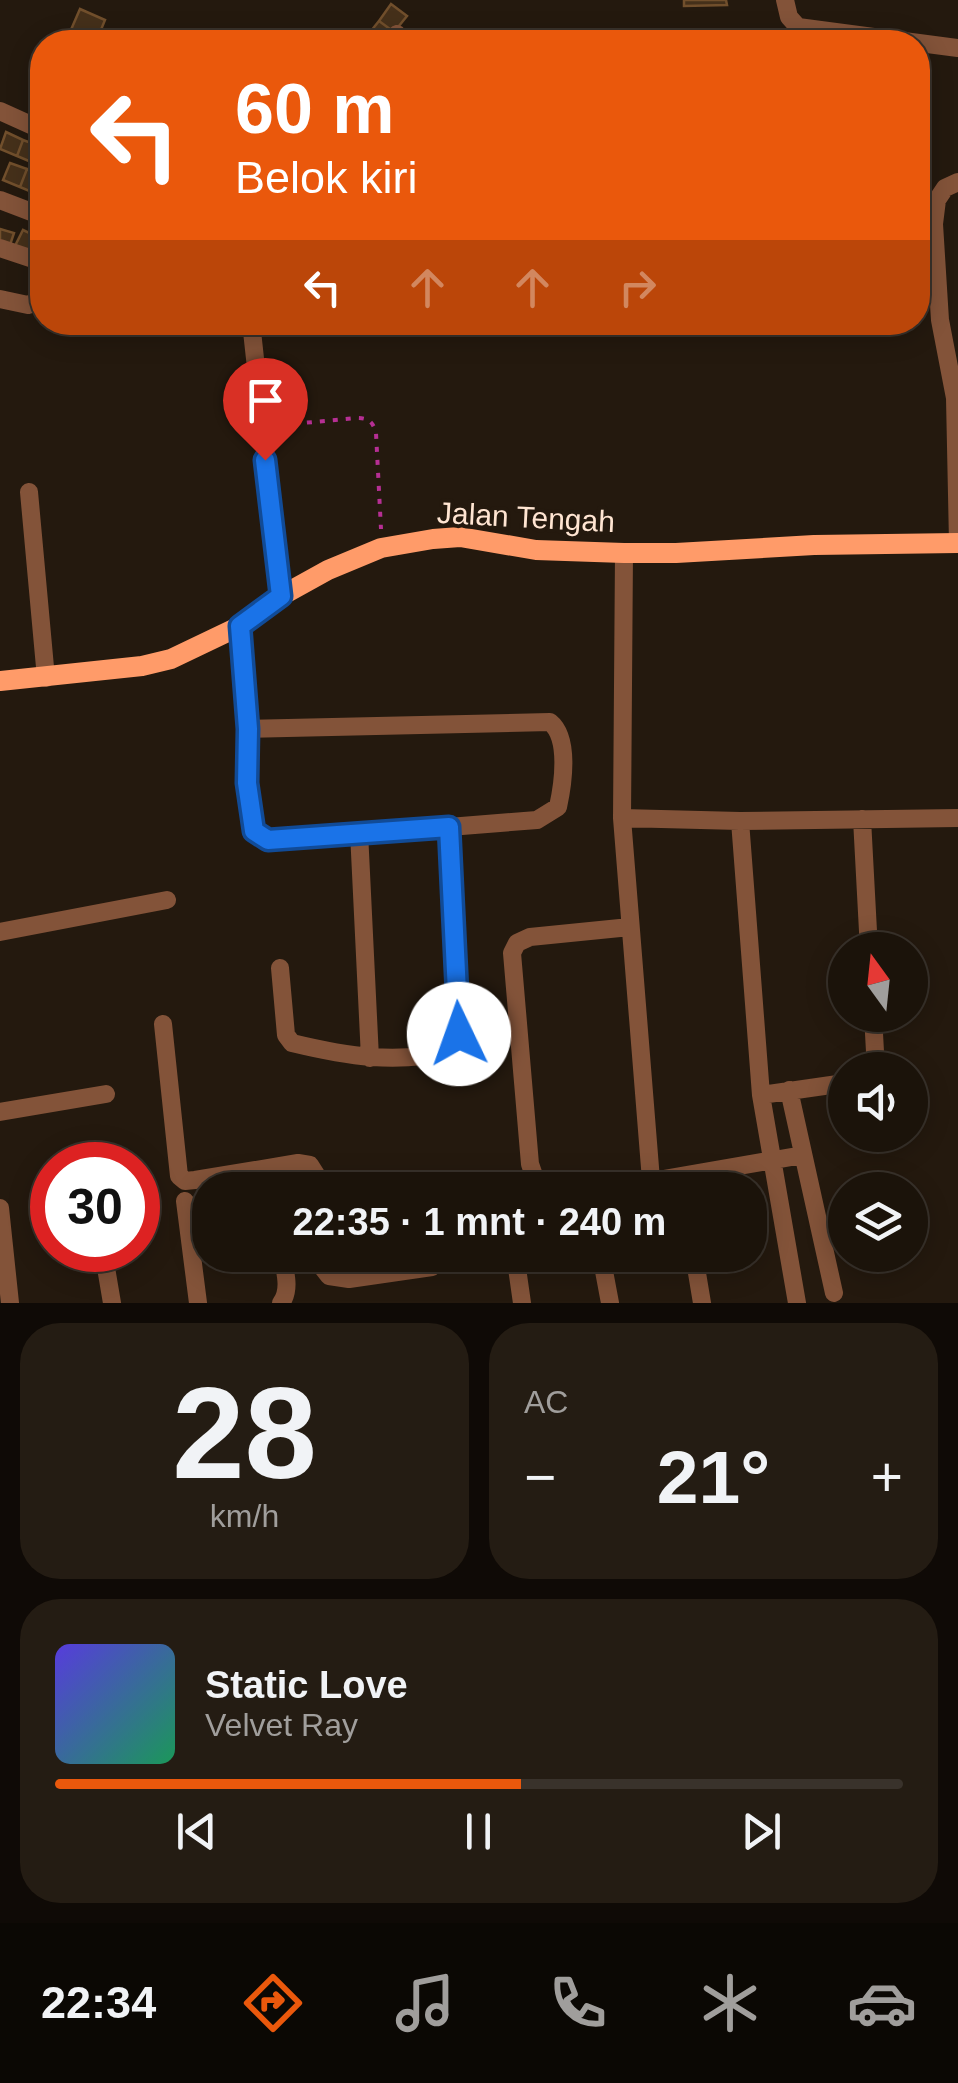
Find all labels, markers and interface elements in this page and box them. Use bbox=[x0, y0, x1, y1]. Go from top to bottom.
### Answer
icon: left bbox=[70, 70, 200, 200]
text: 60 m bbox=[235, 70, 395, 148]
text: Belok kiri bbox=[235, 152, 418, 203]
icon: left bbox=[295, 260, 350, 315]
icon: ahead bbox=[400, 260, 455, 315]
icon: ahead bbox=[505, 260, 560, 315]
icon: right bbox=[610, 260, 665, 315]
pin bbox=[223, 358, 308, 461]
icon: arrive bbox=[238, 373, 293, 428]
street label: Jalan Tengah bbox=[436, 496, 616, 538]
north arrow bbox=[828, 932, 928, 1032]
map controls bbox=[828, 932, 928, 1272]
position arrow bbox=[407, 982, 511, 1086]
button: sound bbox=[828, 1052, 928, 1152]
speed limit sign: 30 bbox=[30, 1142, 160, 1272]
button: layers bbox=[828, 1172, 928, 1272]
text: 22:35 · 1 mnt · 240 m bbox=[293, 1201, 666, 1243]
text: 28 bbox=[172, 1360, 317, 1506]
text: AC bbox=[524, 1384, 568, 1420]
text: 21° bbox=[657, 1435, 770, 1519]
text: − bbox=[524, 1446, 556, 1508]
text: + bbox=[871, 1446, 903, 1508]
text: km/h bbox=[210, 1498, 279, 1534]
text: Static Love bbox=[205, 1664, 408, 1706]
text: Velvet Ray bbox=[205, 1707, 358, 1743]
icon: previous bbox=[169, 1804, 224, 1859]
icon: pause bbox=[451, 1804, 506, 1859]
icon: next bbox=[734, 1804, 789, 1859]
icon: directions bbox=[238, 1968, 308, 2038]
icon: music bbox=[390, 1968, 460, 2038]
icon: phone bbox=[543, 1968, 613, 2038]
icon: climate bbox=[695, 1968, 765, 2038]
icon: car bbox=[847, 1968, 917, 2038]
text: 22:34 bbox=[41, 1977, 156, 2028]

